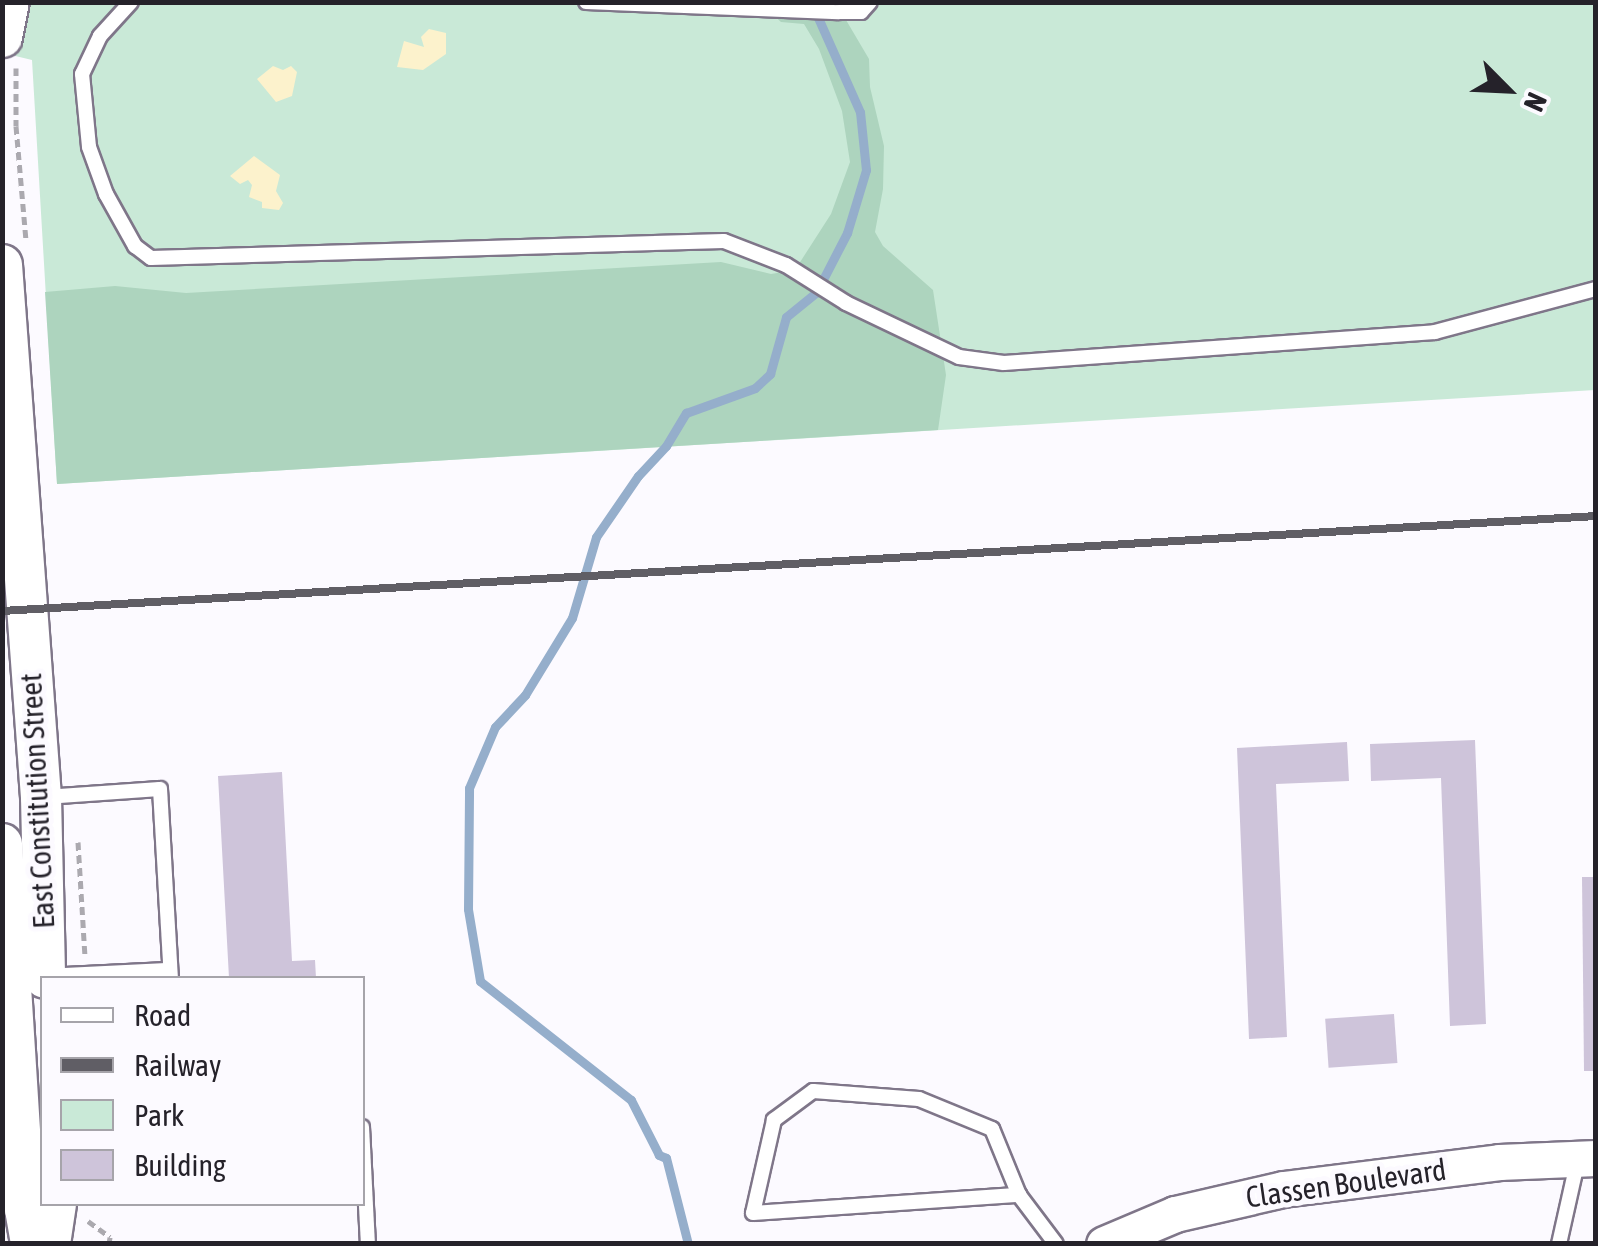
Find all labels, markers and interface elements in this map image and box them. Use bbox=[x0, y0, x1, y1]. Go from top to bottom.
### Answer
north arrow bbox=[1458, 40, 1558, 140]
text: N bbox=[1517, 88, 1553, 116]
street label: East Constitution Street bbox=[12, 672, 62, 930]
legend bbox=[40, 976, 365, 1206]
text: Road bbox=[134, 998, 191, 1032]
text: Railway bbox=[134, 1048, 221, 1082]
text: Park bbox=[134, 1098, 184, 1132]
text: Building bbox=[134, 1148, 226, 1182]
street label: Classen Boulevard bbox=[1244, 1151, 1448, 1215]

